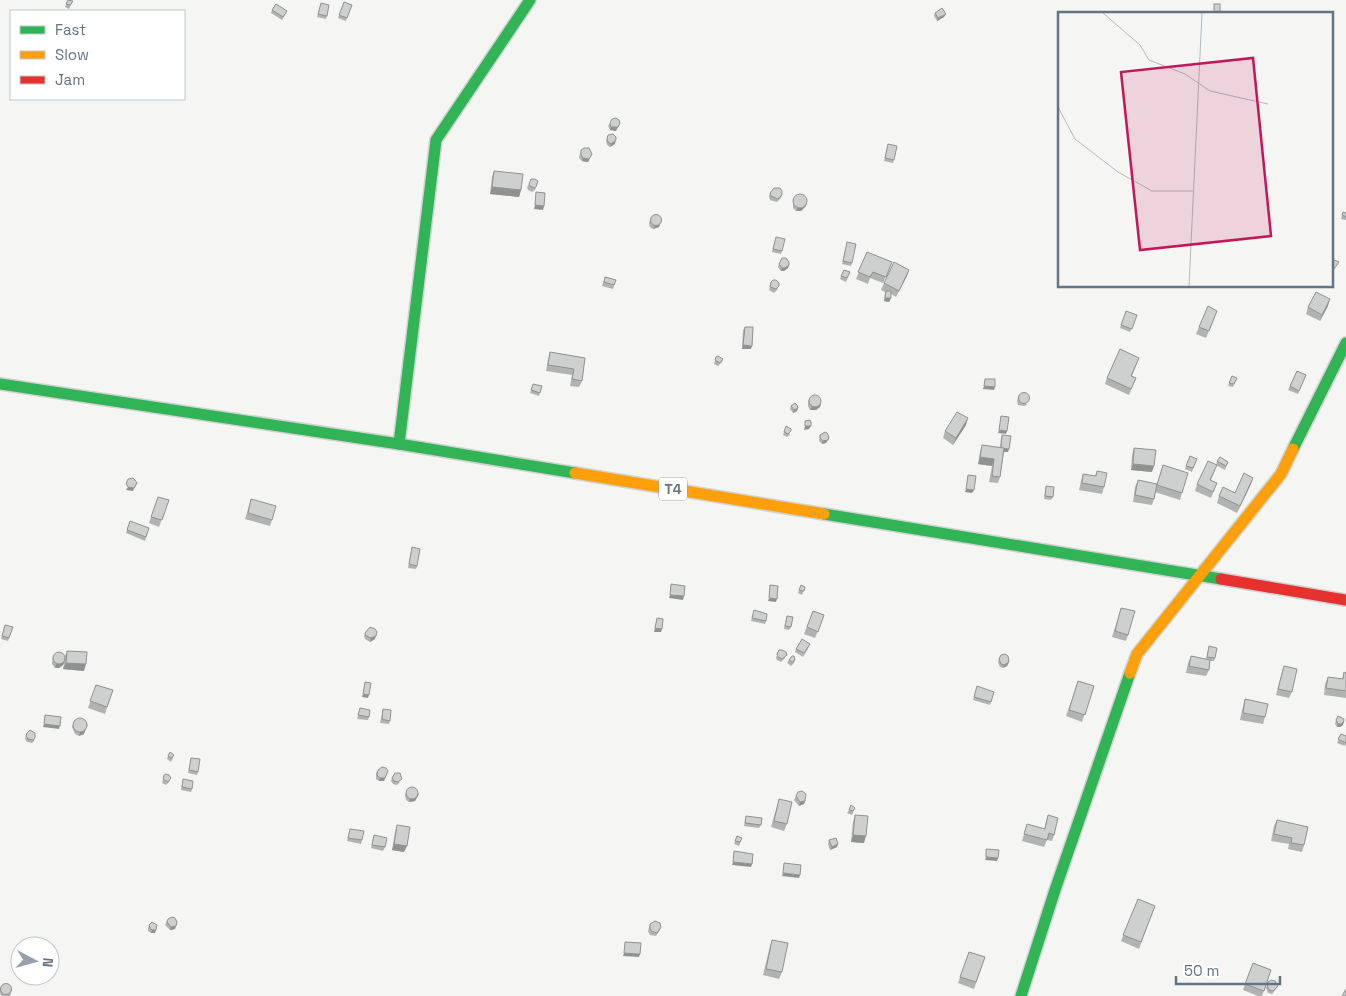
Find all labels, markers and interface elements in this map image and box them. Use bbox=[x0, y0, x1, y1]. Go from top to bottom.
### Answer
legend bbox=[10, 10, 185, 100]
inset map bbox=[1058, 12, 1334, 288]
text: Fast bbox=[55, 20, 86, 39]
text: Slow bbox=[55, 45, 89, 64]
text: Jam bbox=[55, 70, 85, 89]
road number: T4 bbox=[659, 478, 687, 500]
north arrow bbox=[10, 936, 60, 986]
scale bar bbox=[1176, 954, 1280, 986]
text: N bbox=[38, 957, 57, 968]
text: 50 m bbox=[1184, 961, 1219, 980]

